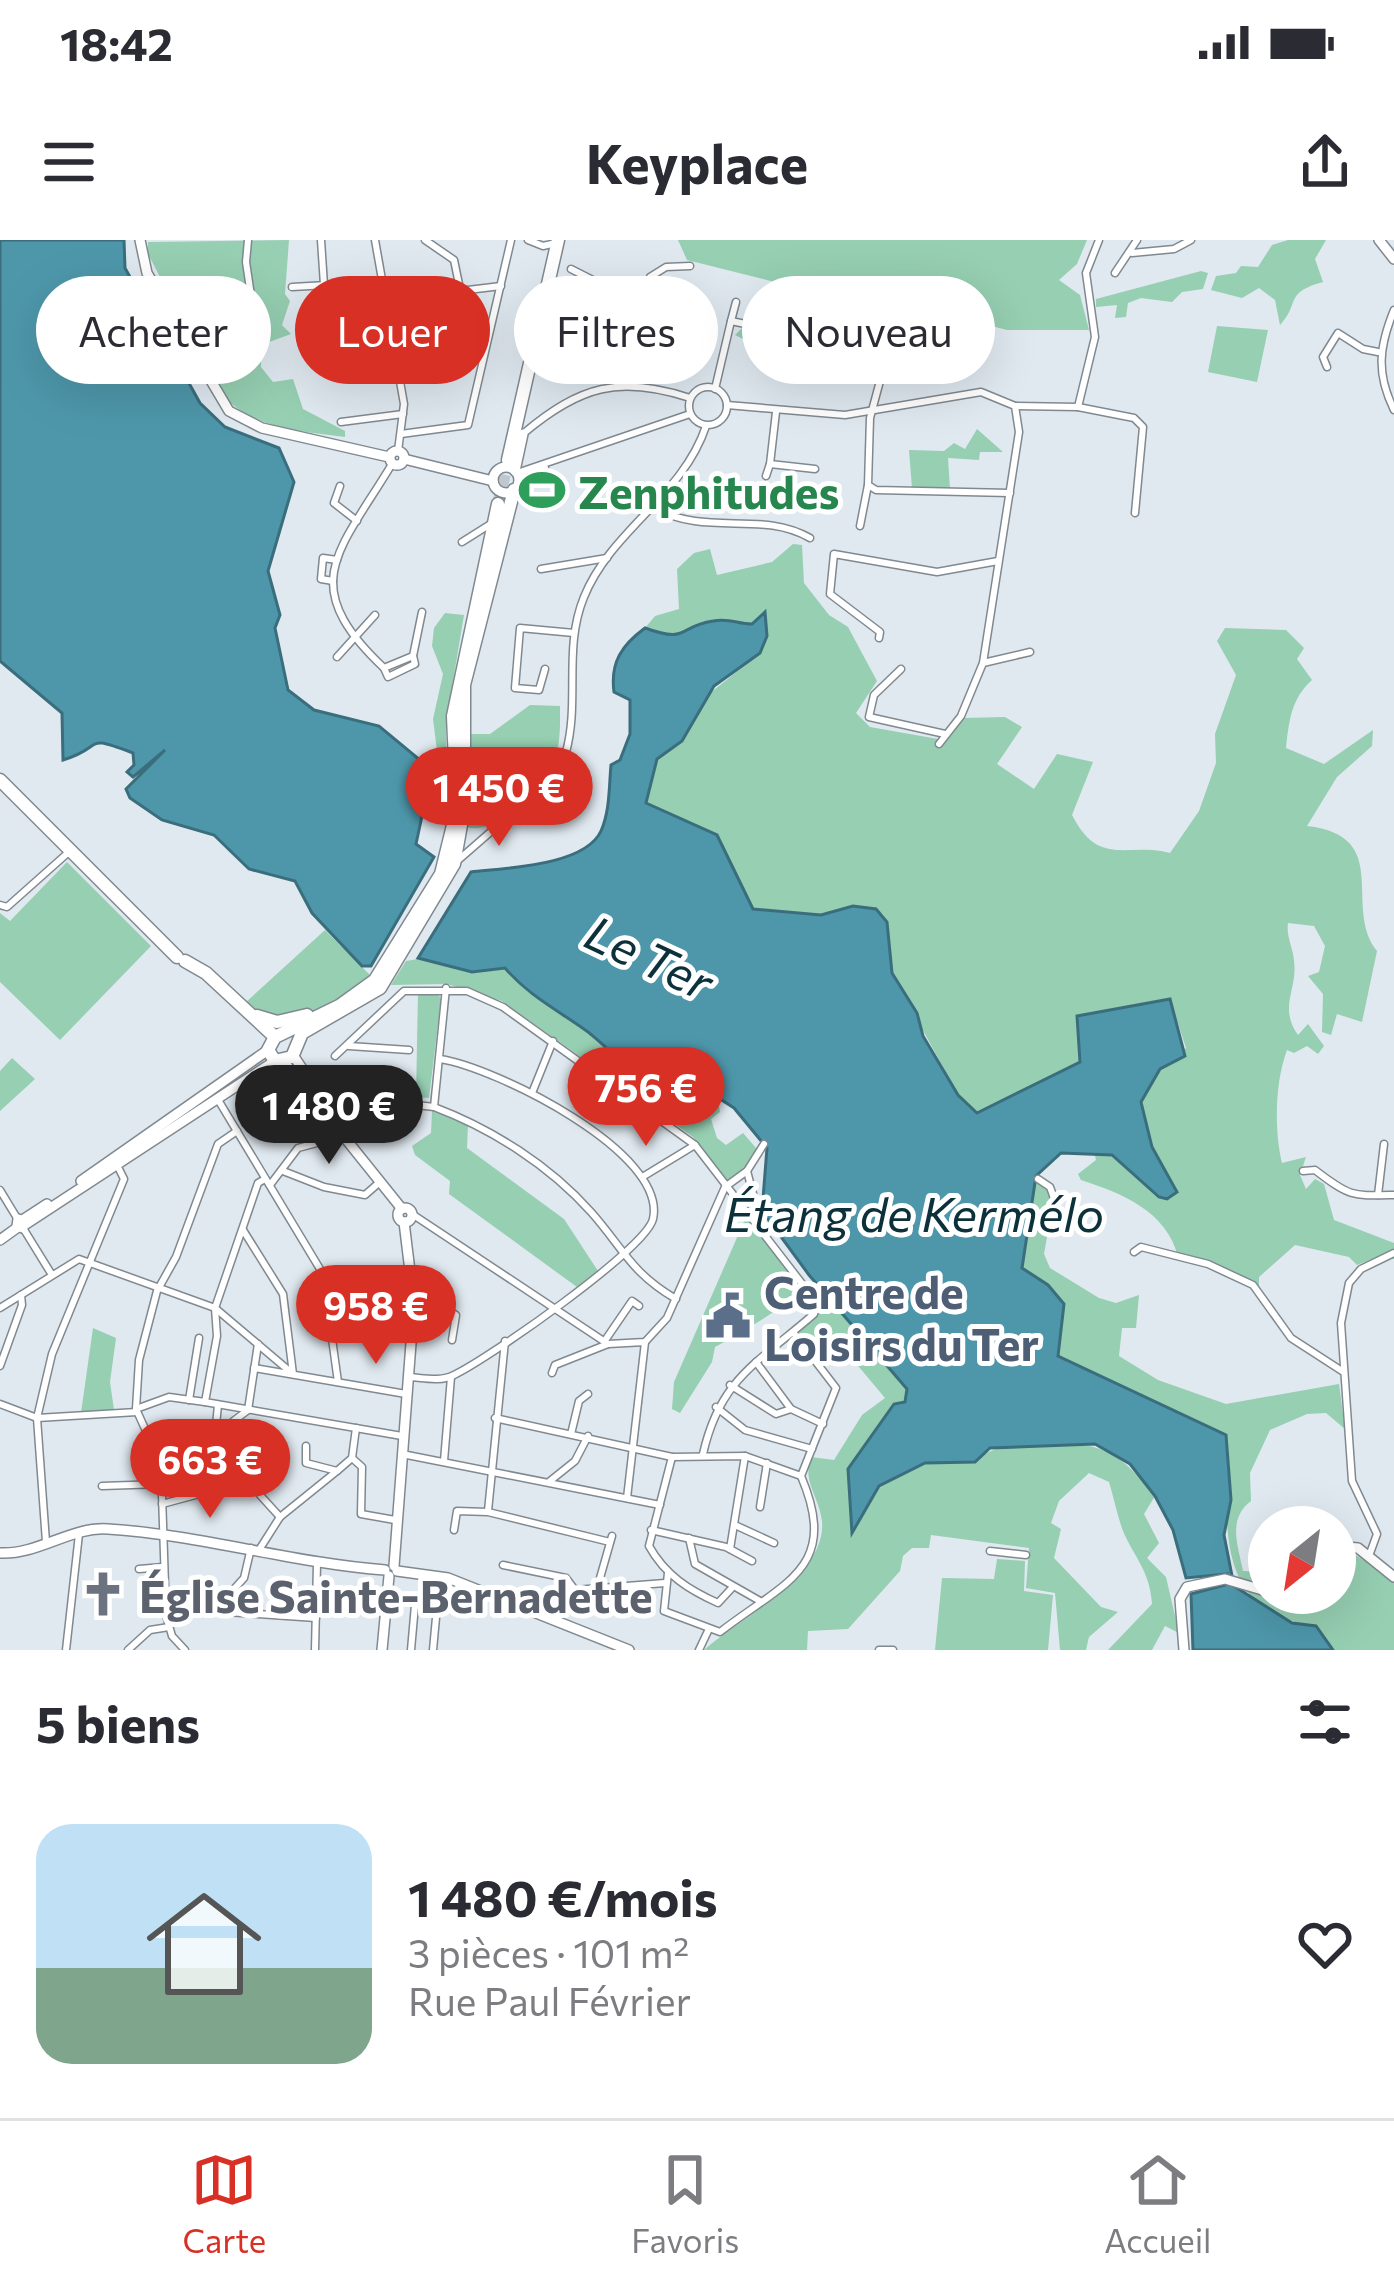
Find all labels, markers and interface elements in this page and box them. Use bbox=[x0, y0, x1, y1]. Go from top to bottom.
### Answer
text: 18:42 bbox=[60, 15, 173, 70]
icon: menu bbox=[36, 129, 102, 195]
text: Keyplace bbox=[586, 129, 808, 195]
icon: share bbox=[1292, 129, 1358, 195]
chip: Acheter bbox=[36, 276, 271, 384]
chip: Louer bbox=[295, 276, 490, 384]
chip: Filtres bbox=[514, 276, 718, 384]
chip: Nouveau bbox=[742, 276, 995, 384]
place label: Zenphitudes bbox=[578, 463, 840, 518]
sports icon: Zenphitudes bbox=[517, 465, 567, 515]
pin: 1 450 € bbox=[388, 747, 610, 849]
text: 1 450 € bbox=[433, 762, 565, 810]
water label: Le Ter bbox=[577, 901, 725, 1012]
pin: 756 € bbox=[562, 1047, 730, 1149]
text: 756 € bbox=[595, 1062, 697, 1110]
pin: 1 480 € bbox=[218, 1065, 440, 1167]
text: 1 480 € bbox=[262, 1080, 396, 1128]
water label: Étang de Kermélo bbox=[724, 1183, 1104, 1242]
place label: Centre de Loisirs du Ter bbox=[764, 1263, 1039, 1370]
pin: 958 € bbox=[292, 1265, 460, 1367]
text: 958 € bbox=[323, 1280, 429, 1328]
public building icon: Centre de Loisirs du Ter bbox=[703, 1291, 753, 1341]
pin: 663 € bbox=[126, 1419, 294, 1521]
text: 663 € bbox=[157, 1434, 263, 1482]
north arrow bbox=[1248, 1506, 1356, 1614]
map controls bbox=[1248, 1506, 1356, 1614]
place label: Église Sainte-Bernadette bbox=[139, 1567, 653, 1622]
church icon: Église Sainte-Bernadette bbox=[78, 1569, 128, 1619]
icon: filters bbox=[1292, 1689, 1358, 1755]
text: 5 biens bbox=[36, 1691, 200, 1754]
text: 1 480 €/mois bbox=[408, 1865, 718, 1928]
icon: home bbox=[132, 1872, 276, 2016]
icon: heart bbox=[1292, 1911, 1358, 1977]
text: 3 pièces · 101 m² bbox=[408, 1928, 689, 1976]
text: Rue Paul Février bbox=[408, 1976, 691, 2024]
tab: Carte bbox=[183, 2147, 266, 2260]
tab: Favoris bbox=[631, 2147, 739, 2260]
tab: Accueil bbox=[1104, 2147, 1212, 2260]

